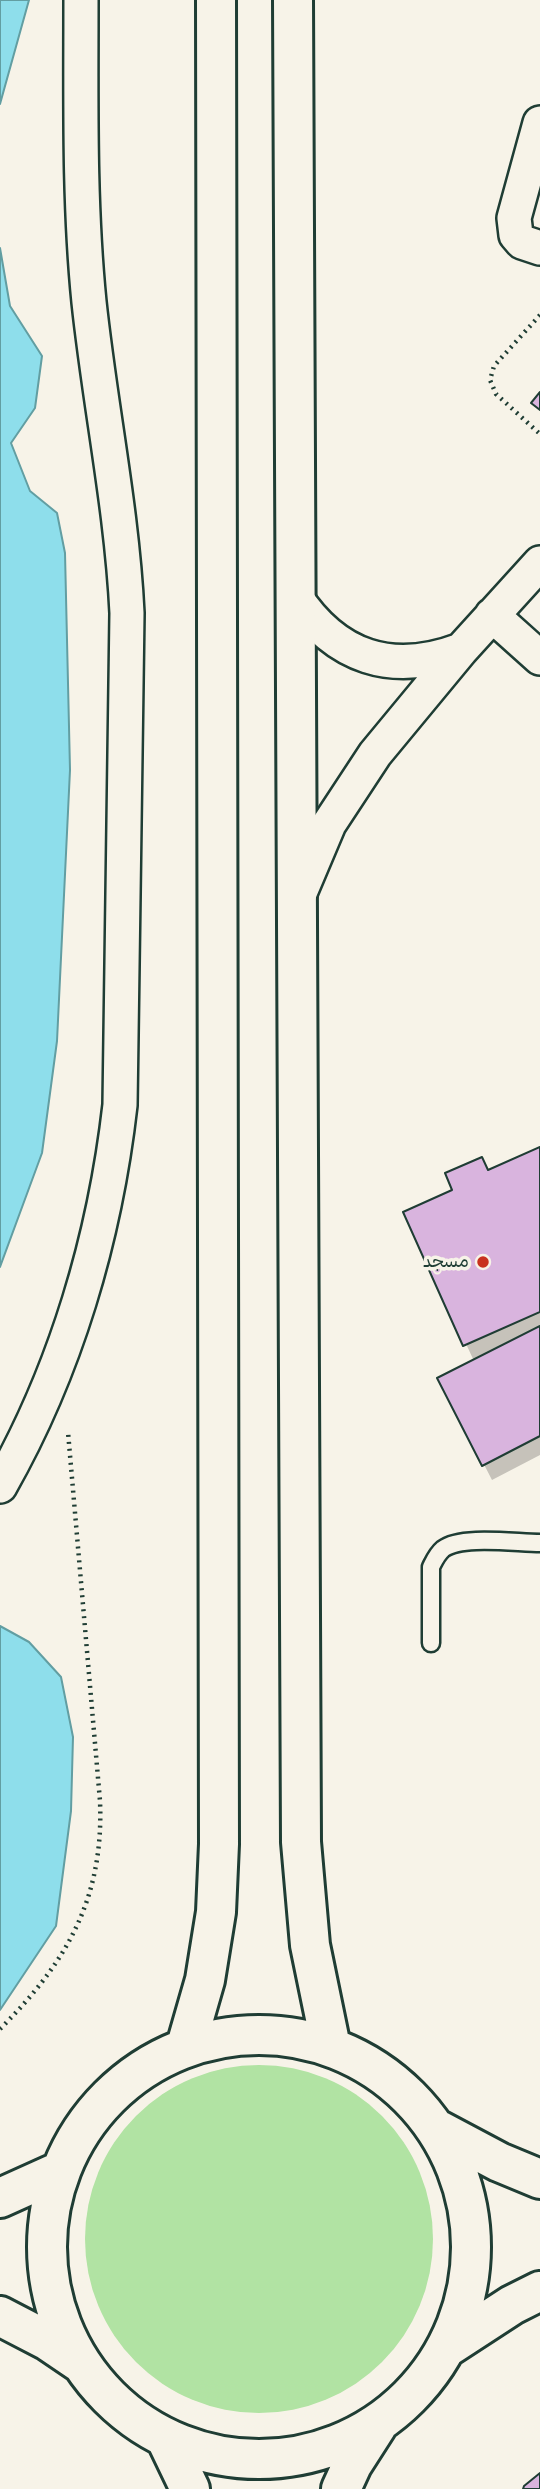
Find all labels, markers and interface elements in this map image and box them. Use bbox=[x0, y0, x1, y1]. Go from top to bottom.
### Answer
place label: مسجد bbox=[423, 1251, 469, 1273]
marker: مسجد bbox=[475, 1254, 491, 1270]

